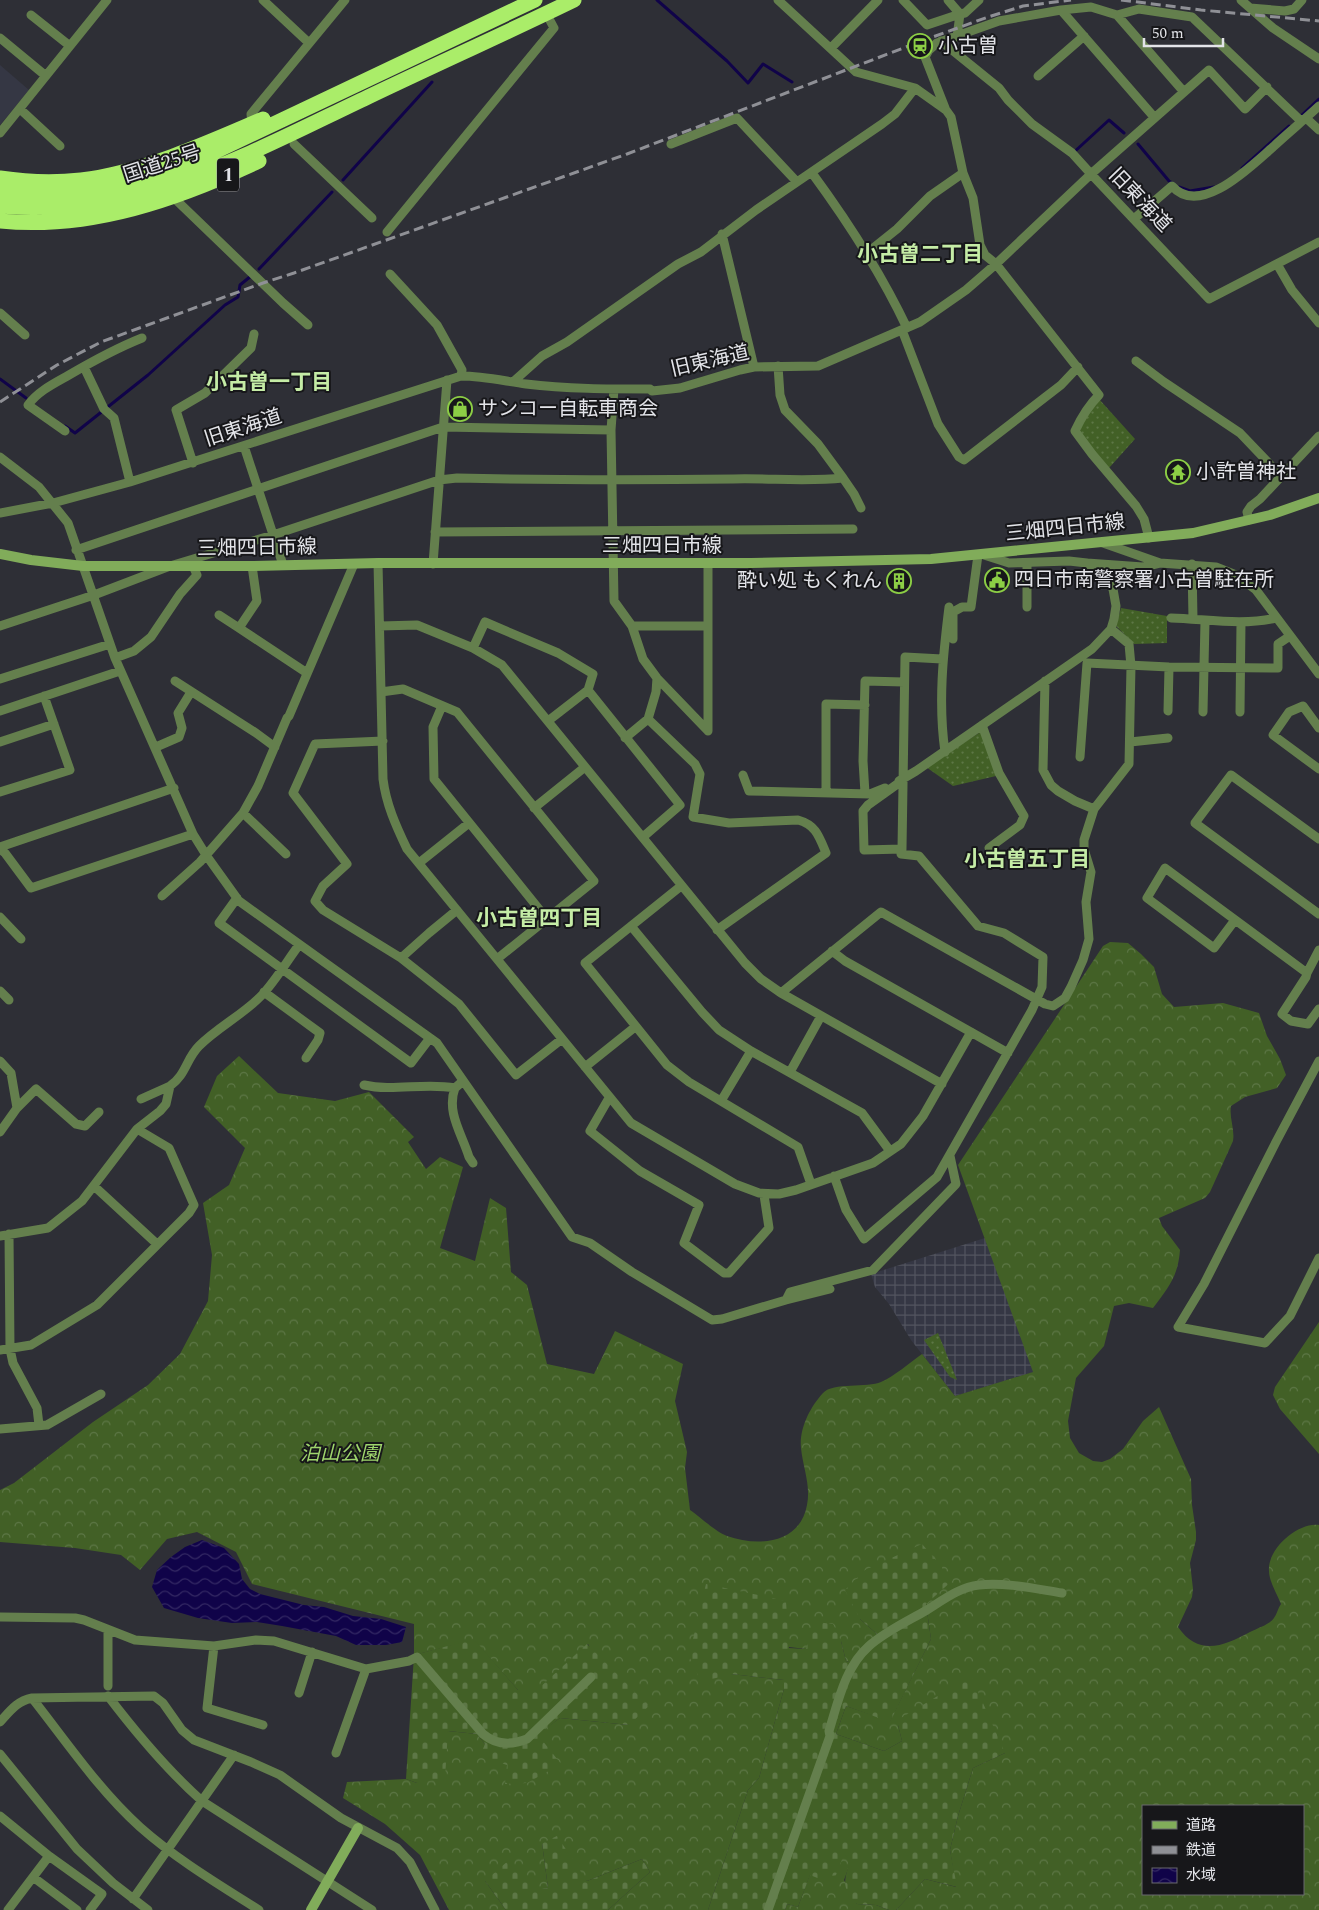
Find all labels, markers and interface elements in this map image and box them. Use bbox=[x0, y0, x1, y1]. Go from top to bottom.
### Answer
scale bar bbox=[1144, 15, 1223, 47]
text: 50 m bbox=[1152, 22, 1184, 45]
place label: 小古曽 bbox=[938, 31, 998, 61]
station icon: 小古曽 bbox=[907, 33, 933, 59]
street label: 国道25号 bbox=[119, 137, 205, 191]
road number: 1 bbox=[217, 158, 239, 192]
street label: 旧東海道 bbox=[1101, 161, 1179, 239]
district label: 小古曽二丁目 bbox=[857, 239, 983, 271]
street label: 旧東海道 bbox=[668, 337, 752, 385]
district label: 小古曽一丁目 bbox=[206, 367, 332, 399]
place label: サンコー自転車商会 bbox=[478, 394, 658, 424]
shop icon: サンコー自転車商会 bbox=[447, 396, 473, 422]
street label: 旧東海道 bbox=[200, 401, 286, 455]
place label: 小許曽神社 bbox=[1196, 457, 1296, 487]
temple icon: 小許曽神社 bbox=[1165, 459, 1191, 485]
street label: 三畑四日市線 bbox=[1004, 507, 1126, 549]
street label: 三畑四日市線 bbox=[602, 531, 722, 561]
street label: 三畑四日市線 bbox=[197, 532, 317, 564]
place label: 四日市南警察署小古曽駐在所 bbox=[1014, 565, 1274, 595]
place label: 酔い処 もくれん bbox=[737, 566, 882, 596]
public building icon: 四日市南警察署小古曽駐在所 bbox=[984, 567, 1010, 593]
building icon: 酔い処 もくれん bbox=[886, 568, 912, 594]
district label: 小古曽五丁目 bbox=[964, 844, 1090, 876]
district label: 小古曽四丁目 bbox=[476, 903, 602, 935]
park label: 泊山公園 bbox=[300, 1439, 383, 1469]
legend bbox=[1142, 1805, 1304, 1895]
text: 道路 bbox=[1186, 1814, 1216, 1837]
text: 鉄道 bbox=[1186, 1839, 1216, 1862]
text: 水域 bbox=[1186, 1864, 1216, 1887]

